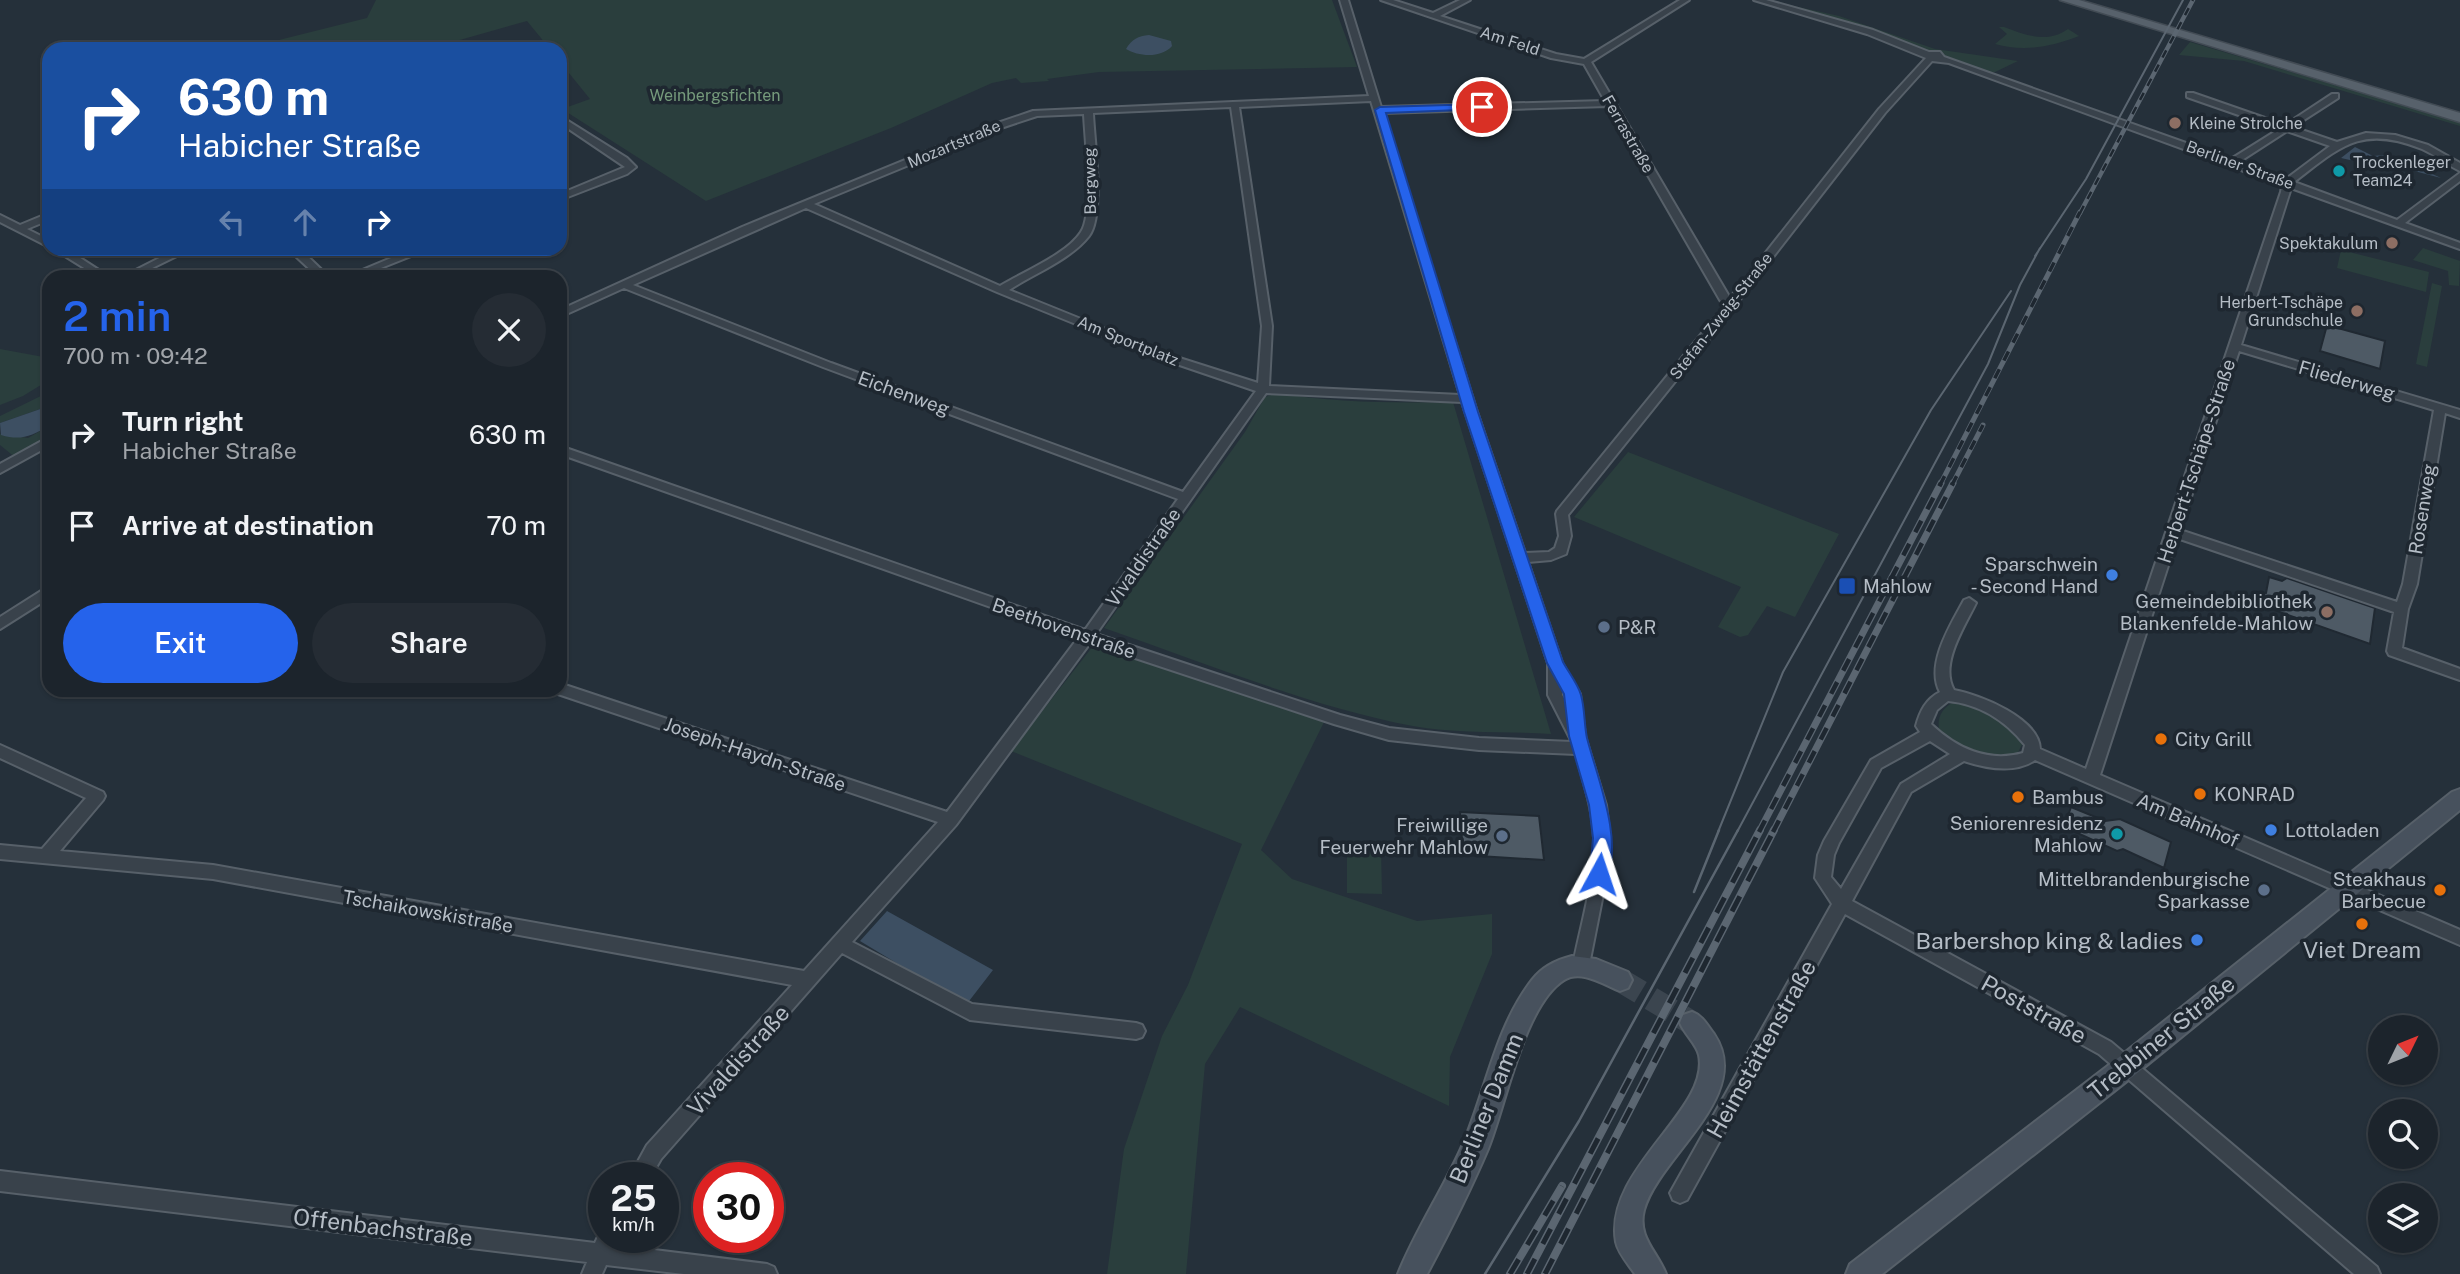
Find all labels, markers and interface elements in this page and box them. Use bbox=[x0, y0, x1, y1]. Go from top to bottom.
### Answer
street label: Am Feld bbox=[1478, 22, 1542, 60]
text: 630 m bbox=[178, 68, 329, 126]
icon: right bbox=[63, 70, 154, 161]
pin bbox=[1452, 77, 1512, 137]
park label: Weinbergsfichten bbox=[649, 86, 781, 105]
icon: arrive bbox=[1463, 88, 1501, 126]
street label: Ferrastraße bbox=[1598, 92, 1658, 176]
place label: Kleine Strolche bbox=[2189, 114, 2303, 133]
marker: Kleine Strolche bbox=[2167, 115, 2183, 131]
street label: Mozartstraße bbox=[905, 116, 1003, 172]
text: Habicher Straße bbox=[178, 127, 421, 164]
street label: Berliner Straße bbox=[2184, 137, 2296, 193]
street label: Bergweg bbox=[1080, 147, 1100, 215]
place label: Trockenleger Team24 bbox=[2353, 153, 2451, 190]
marker: Trockenleger Team24 bbox=[2331, 163, 2347, 179]
icon: left bbox=[213, 203, 251, 241]
icon: ahead bbox=[286, 203, 324, 241]
icon: right bbox=[359, 203, 397, 241]
place label: Spektakulum bbox=[2279, 234, 2378, 253]
marker: Spektakulum bbox=[2384, 235, 2400, 251]
street label: Stefan-Zweig-Straße bbox=[1666, 249, 1776, 383]
text: 2 min bbox=[63, 291, 171, 340]
button: close bbox=[472, 293, 546, 367]
place label: Herbert-Tschäpe Grundschule bbox=[2219, 293, 2343, 330]
marker: Herbert-Tschäpe Grundschule bbox=[2349, 303, 2365, 319]
street label: Am Sportplatz bbox=[1075, 312, 1182, 370]
text: 700 m · 09:42 bbox=[63, 342, 208, 369]
street label: Herbert-Tschäpe-Straße bbox=[2153, 356, 2239, 566]
street label: Fliederweg bbox=[2296, 356, 2398, 404]
street label: Eichenweg bbox=[855, 366, 953, 420]
text: Turn right bbox=[122, 406, 244, 437]
icon: right bbox=[63, 416, 101, 454]
text: 630 m bbox=[469, 419, 546, 450]
text: Habicher Straße bbox=[122, 437, 297, 464]
street label: Rosenweg bbox=[2404, 462, 2440, 556]
street label: Vivaldistraße bbox=[1101, 504, 1185, 610]
icon: arrive bbox=[63, 507, 101, 545]
text: Arrive at destination bbox=[122, 510, 374, 541]
text: 70 m bbox=[486, 510, 546, 541]
place label: Sparschwein - Second Hand bbox=[1971, 553, 2098, 597]
marker: Sparschwein - Second Hand bbox=[2104, 567, 2120, 583]
place label: Mahlow bbox=[1863, 575, 1932, 597]
marker: Mahlow bbox=[1837, 576, 1857, 596]
place label: Gemeindebibliothek Blankenfelde-Mahlow bbox=[2120, 590, 2313, 634]
street label: Beethovenstraße bbox=[989, 593, 1139, 663]
button: Exit bbox=[63, 603, 298, 683]
button: Share bbox=[312, 603, 546, 683]
marker: Gemeindebibliothek Blankenfelde-Mahlow bbox=[2319, 604, 2335, 620]
place label: P&R bbox=[1618, 616, 1656, 638]
marker: P&R bbox=[1596, 619, 1612, 635]
street label: Joseph-Haydn-Straße bbox=[661, 713, 849, 795]
place label: City Grill bbox=[2175, 728, 2252, 750]
marker: City Grill bbox=[2153, 731, 2169, 747]
place label: KONRAD bbox=[2214, 783, 2295, 805]
place label: Bambus bbox=[2032, 786, 2104, 808]
marker: KONRAD bbox=[2192, 786, 2208, 802]
marker: Bambus bbox=[2010, 789, 2026, 805]
street label: Am Bahnhof bbox=[2134, 789, 2242, 851]
place label: Seniorenresidenz Mahlow bbox=[1950, 812, 2103, 856]
place label: Freiwillige Feuerwehr Mahlow bbox=[1319, 814, 1488, 858]
place label: Lottoladen bbox=[2285, 819, 2379, 841]
marker: Lottoladen bbox=[2263, 822, 2279, 838]
marker: Seniorenresidenz Mahlow bbox=[2109, 826, 2125, 842]
marker: Freiwillige Feuerwehr Mahlow bbox=[1494, 828, 1510, 844]
position arrow bbox=[1562, 837, 1636, 911]
place label: Mittelbrandenburgische Sparkasse bbox=[2038, 868, 2250, 912]
place label: Steakhaus Barbecue bbox=[2333, 868, 2426, 912]
marker: Mittelbrandenburgische Sparkasse bbox=[2256, 882, 2272, 898]
marker: Steakhaus Barbecue bbox=[2432, 882, 2448, 898]
street label: Tschaikowskistraße bbox=[341, 885, 515, 937]
marker: Viet Dream bbox=[2354, 916, 2370, 932]
place label: Barbershop king & ladies bbox=[1916, 927, 2183, 954]
marker: Barbershop king & ladies bbox=[2189, 932, 2205, 948]
place label: Viet Dream bbox=[2303, 936, 2421, 963]
street label: Heimstättenstraße bbox=[1701, 955, 1821, 1143]
street label: Poststraße bbox=[1977, 969, 2091, 1049]
street label: Trebbiner Straße bbox=[2082, 970, 2240, 1104]
street label: Vivaldistraße bbox=[681, 999, 795, 1121]
north arrow bbox=[2368, 1015, 2438, 1085]
map controls bbox=[2368, 1015, 2438, 1253]
street label: Berliner Damm bbox=[1444, 1029, 1528, 1187]
button: search bbox=[2368, 1099, 2438, 1169]
speed limit sign: 30 bbox=[693, 1162, 784, 1253]
text: 25 bbox=[611, 1178, 656, 1219]
button: layers bbox=[2368, 1183, 2438, 1253]
street label: Offenbachstraße bbox=[292, 1203, 474, 1251]
text: km/h bbox=[612, 1214, 655, 1235]

